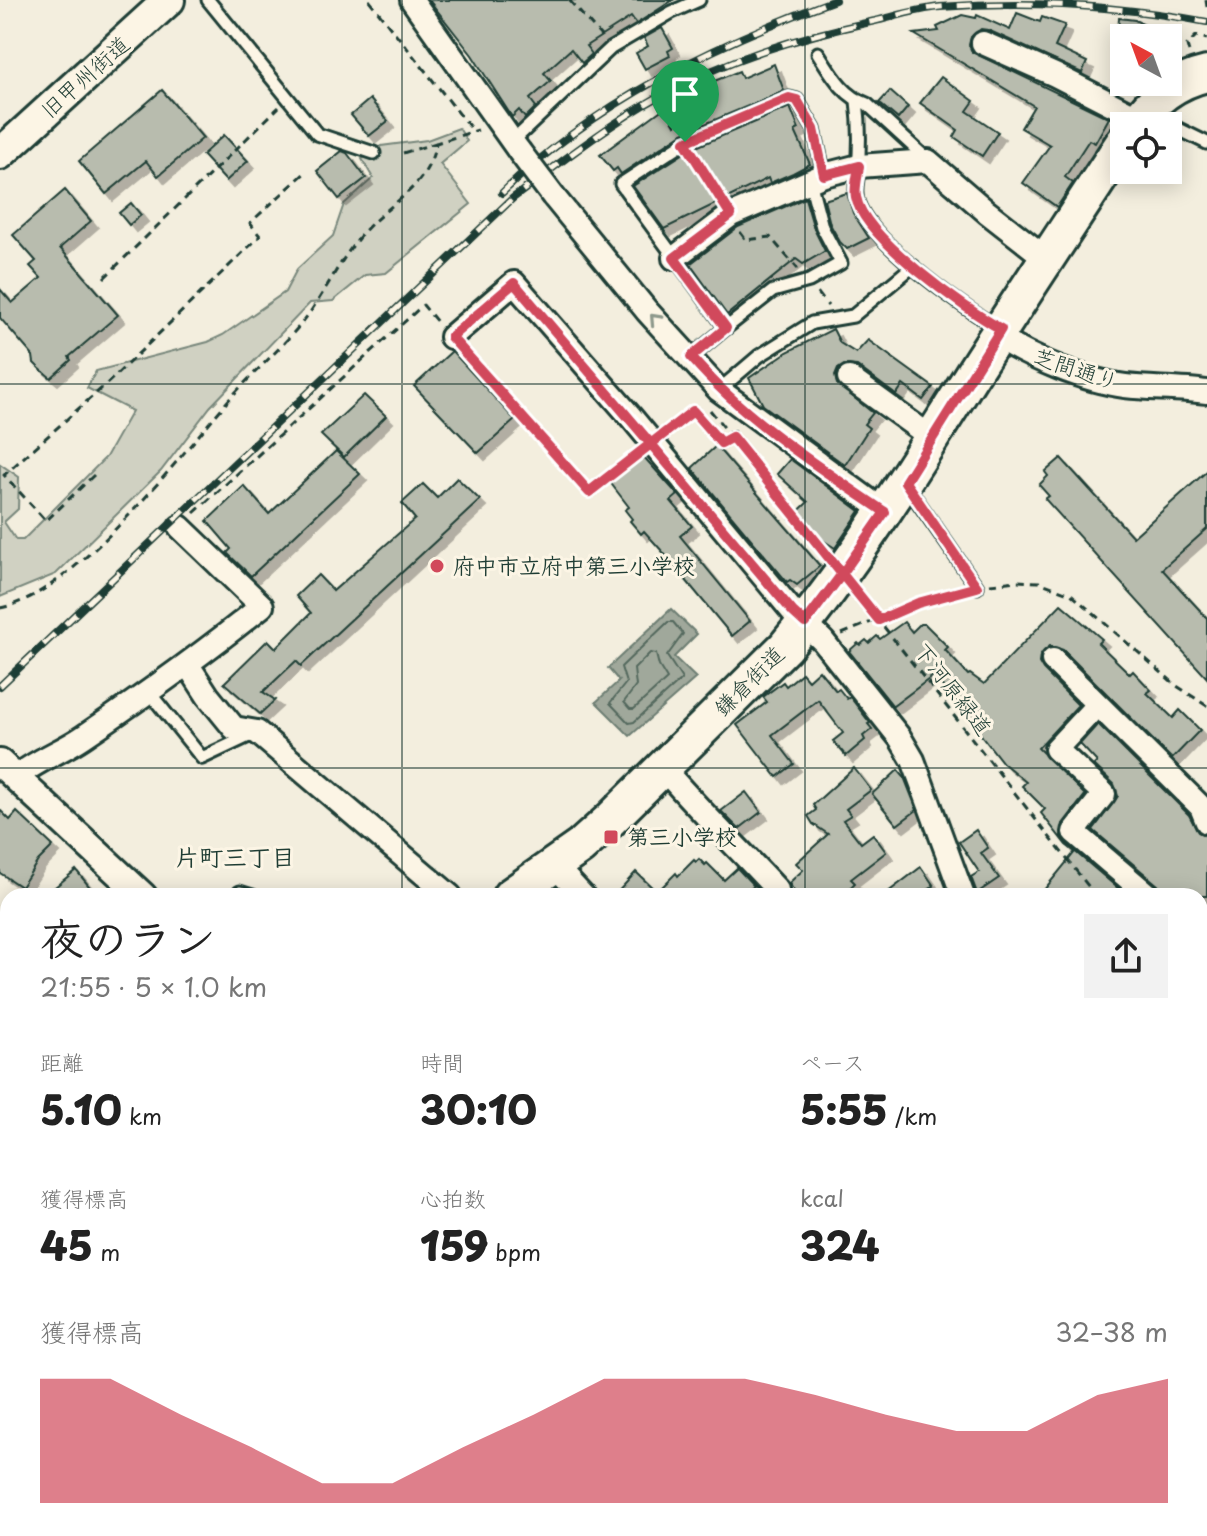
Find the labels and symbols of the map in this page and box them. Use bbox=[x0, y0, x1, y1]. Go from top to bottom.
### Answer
north arrow bbox=[1110, 24, 1182, 96]
street label: 旧甲州街道 bbox=[32, 27, 136, 125]
pin bbox=[651, 60, 719, 142]
one-way arrow bbox=[650, 313, 664, 328]
street label: 芝間通り bbox=[1030, 338, 1123, 397]
place label: 府中市立府中第三小学校 bbox=[453, 548, 695, 581]
marker: 府中市立府中第三小学校 bbox=[428, 557, 446, 575]
street label: 下河原緑道 bbox=[907, 635, 1001, 742]
street label: 鎌倉街道 bbox=[705, 637, 791, 723]
place label: 第三小学校 bbox=[627, 819, 737, 852]
marker: 第三小学校 bbox=[602, 828, 620, 846]
district label: 片町三丁目 bbox=[175, 838, 295, 874]

